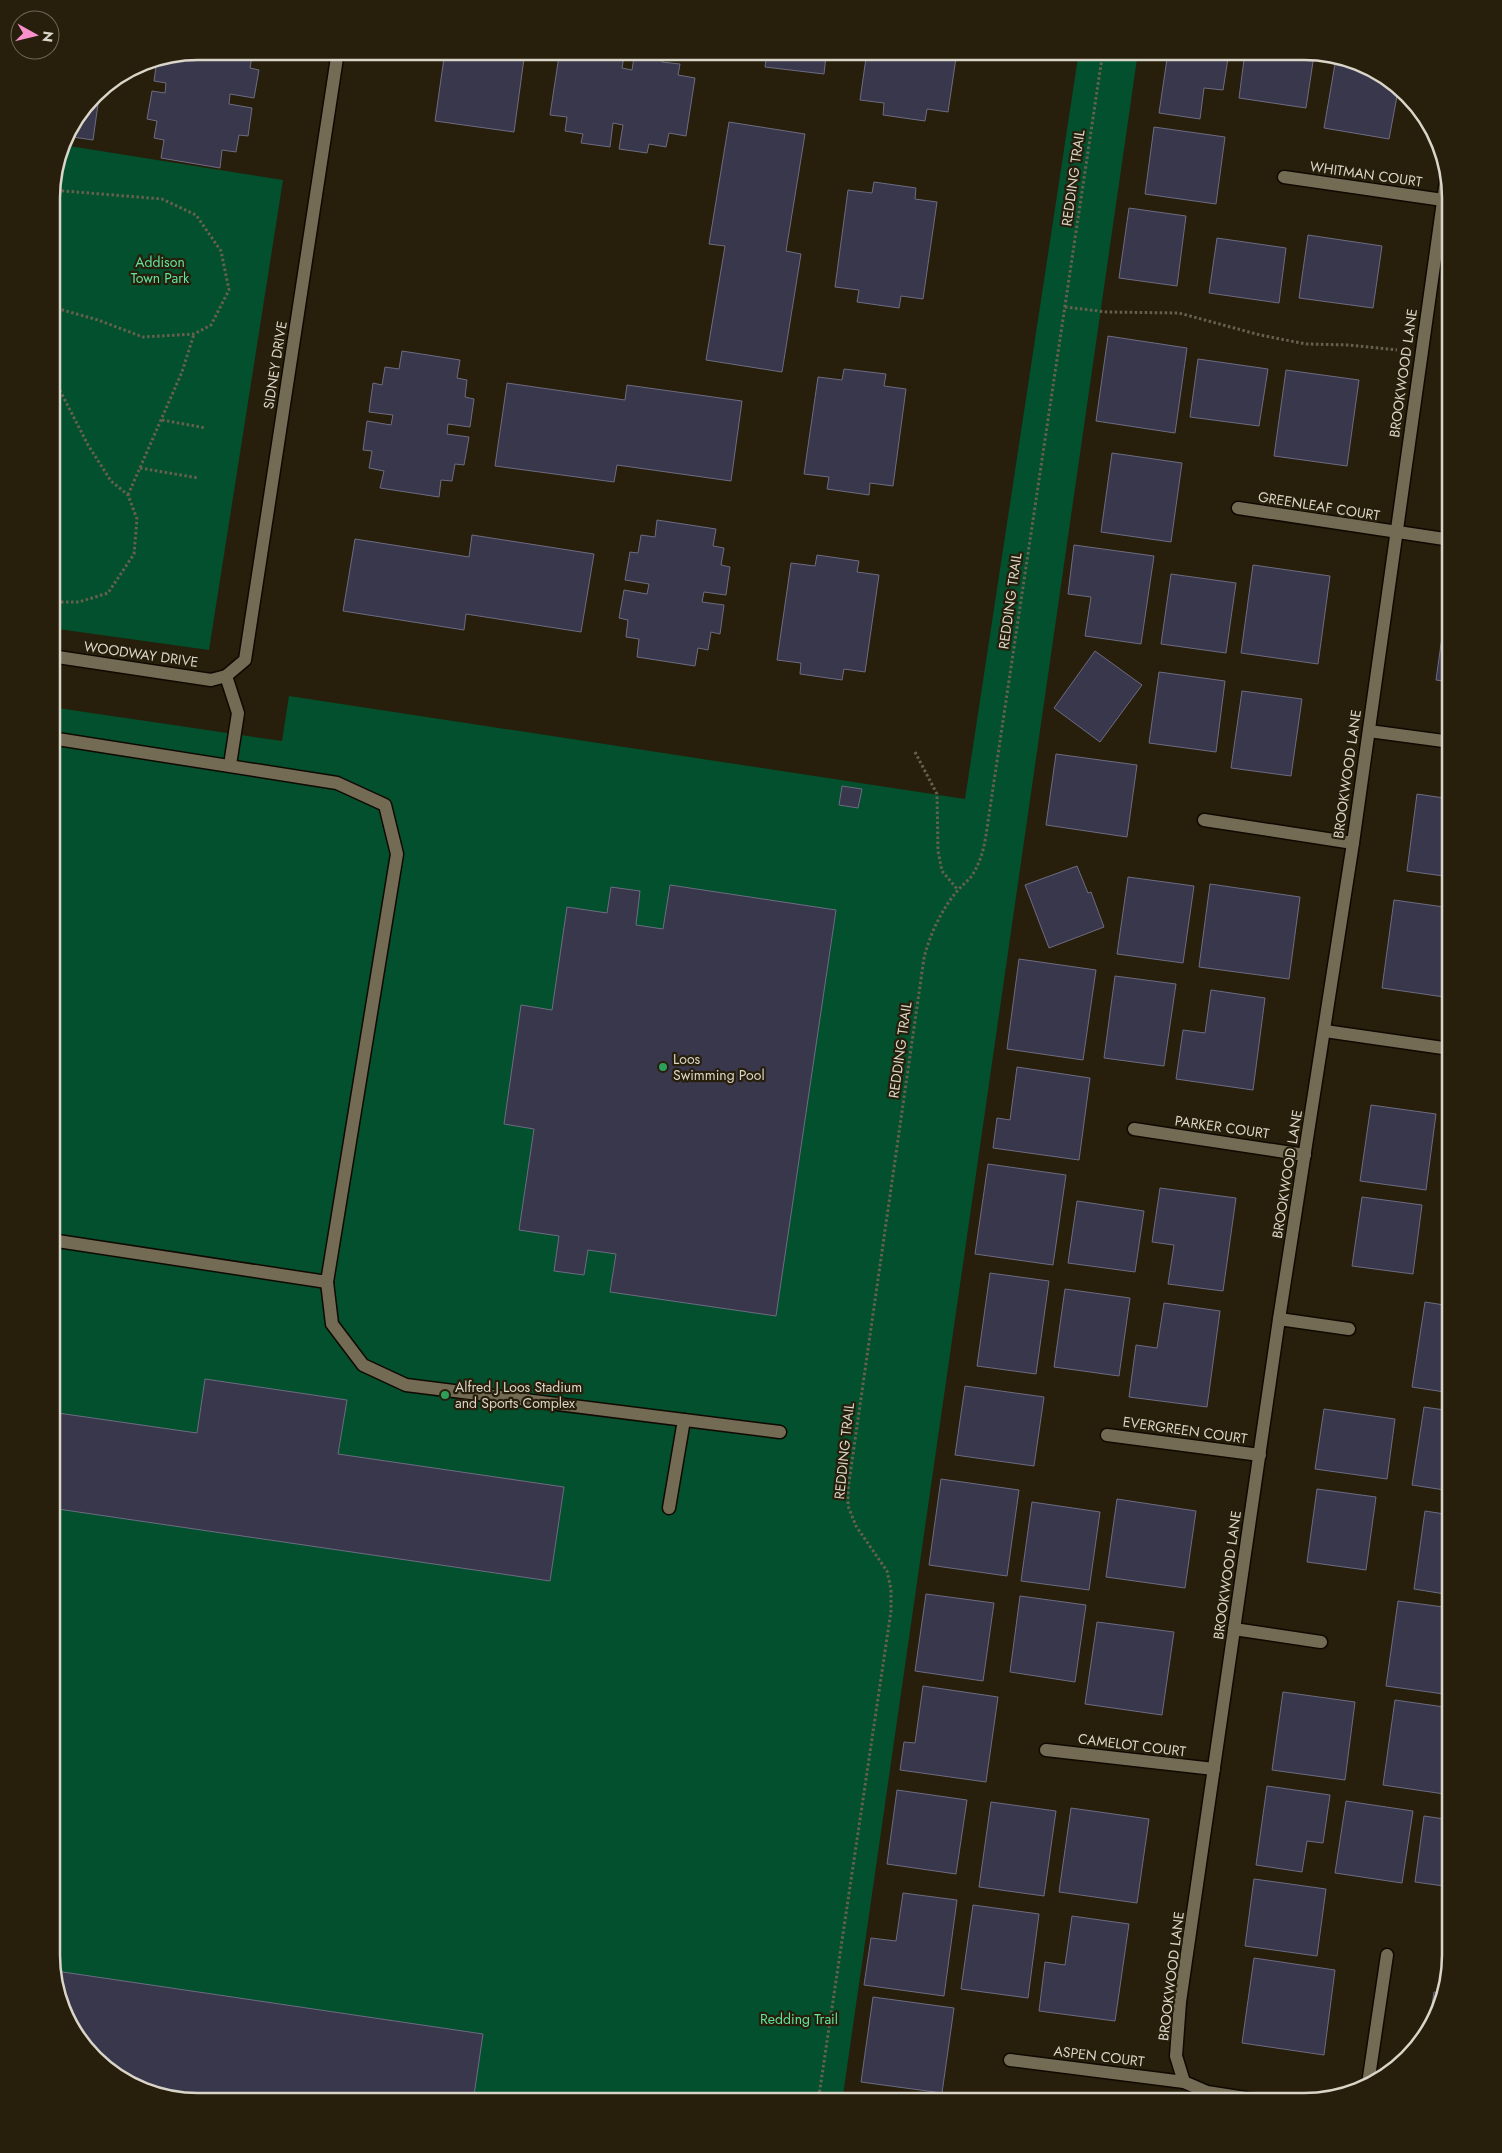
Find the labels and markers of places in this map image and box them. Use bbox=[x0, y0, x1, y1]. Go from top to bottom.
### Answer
place label: Loos Swimming Pool bbox=[673, 1049, 765, 1085]
marker: Loos Swimming Pool bbox=[657, 1061, 669, 1073]
place label: Alfred J Loos Stadium and Sports Complex bbox=[455, 1377, 582, 1413]
marker: Alfred J Loos Stadium and Sports Complex bbox=[439, 1389, 451, 1401]

